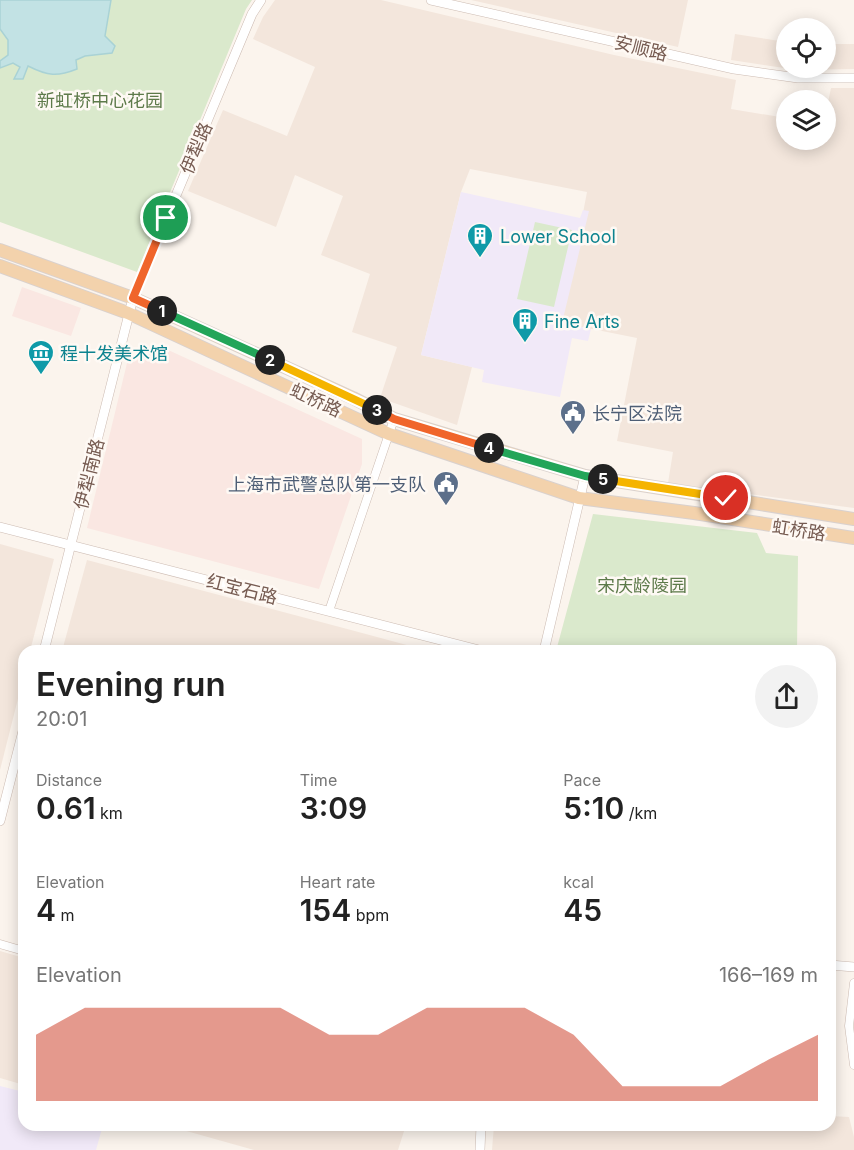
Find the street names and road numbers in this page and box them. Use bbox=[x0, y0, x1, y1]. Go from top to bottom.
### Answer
street label: 安顺路 bbox=[612, 31, 670, 65]
street label: 伊犁路 bbox=[176, 119, 216, 177]
street label: 虹桥路 bbox=[287, 379, 345, 421]
street label: 伊犁南路 bbox=[70, 437, 108, 511]
street label: 虹桥路 bbox=[771, 515, 827, 545]
street label: 红宝石路 bbox=[205, 570, 279, 608]

